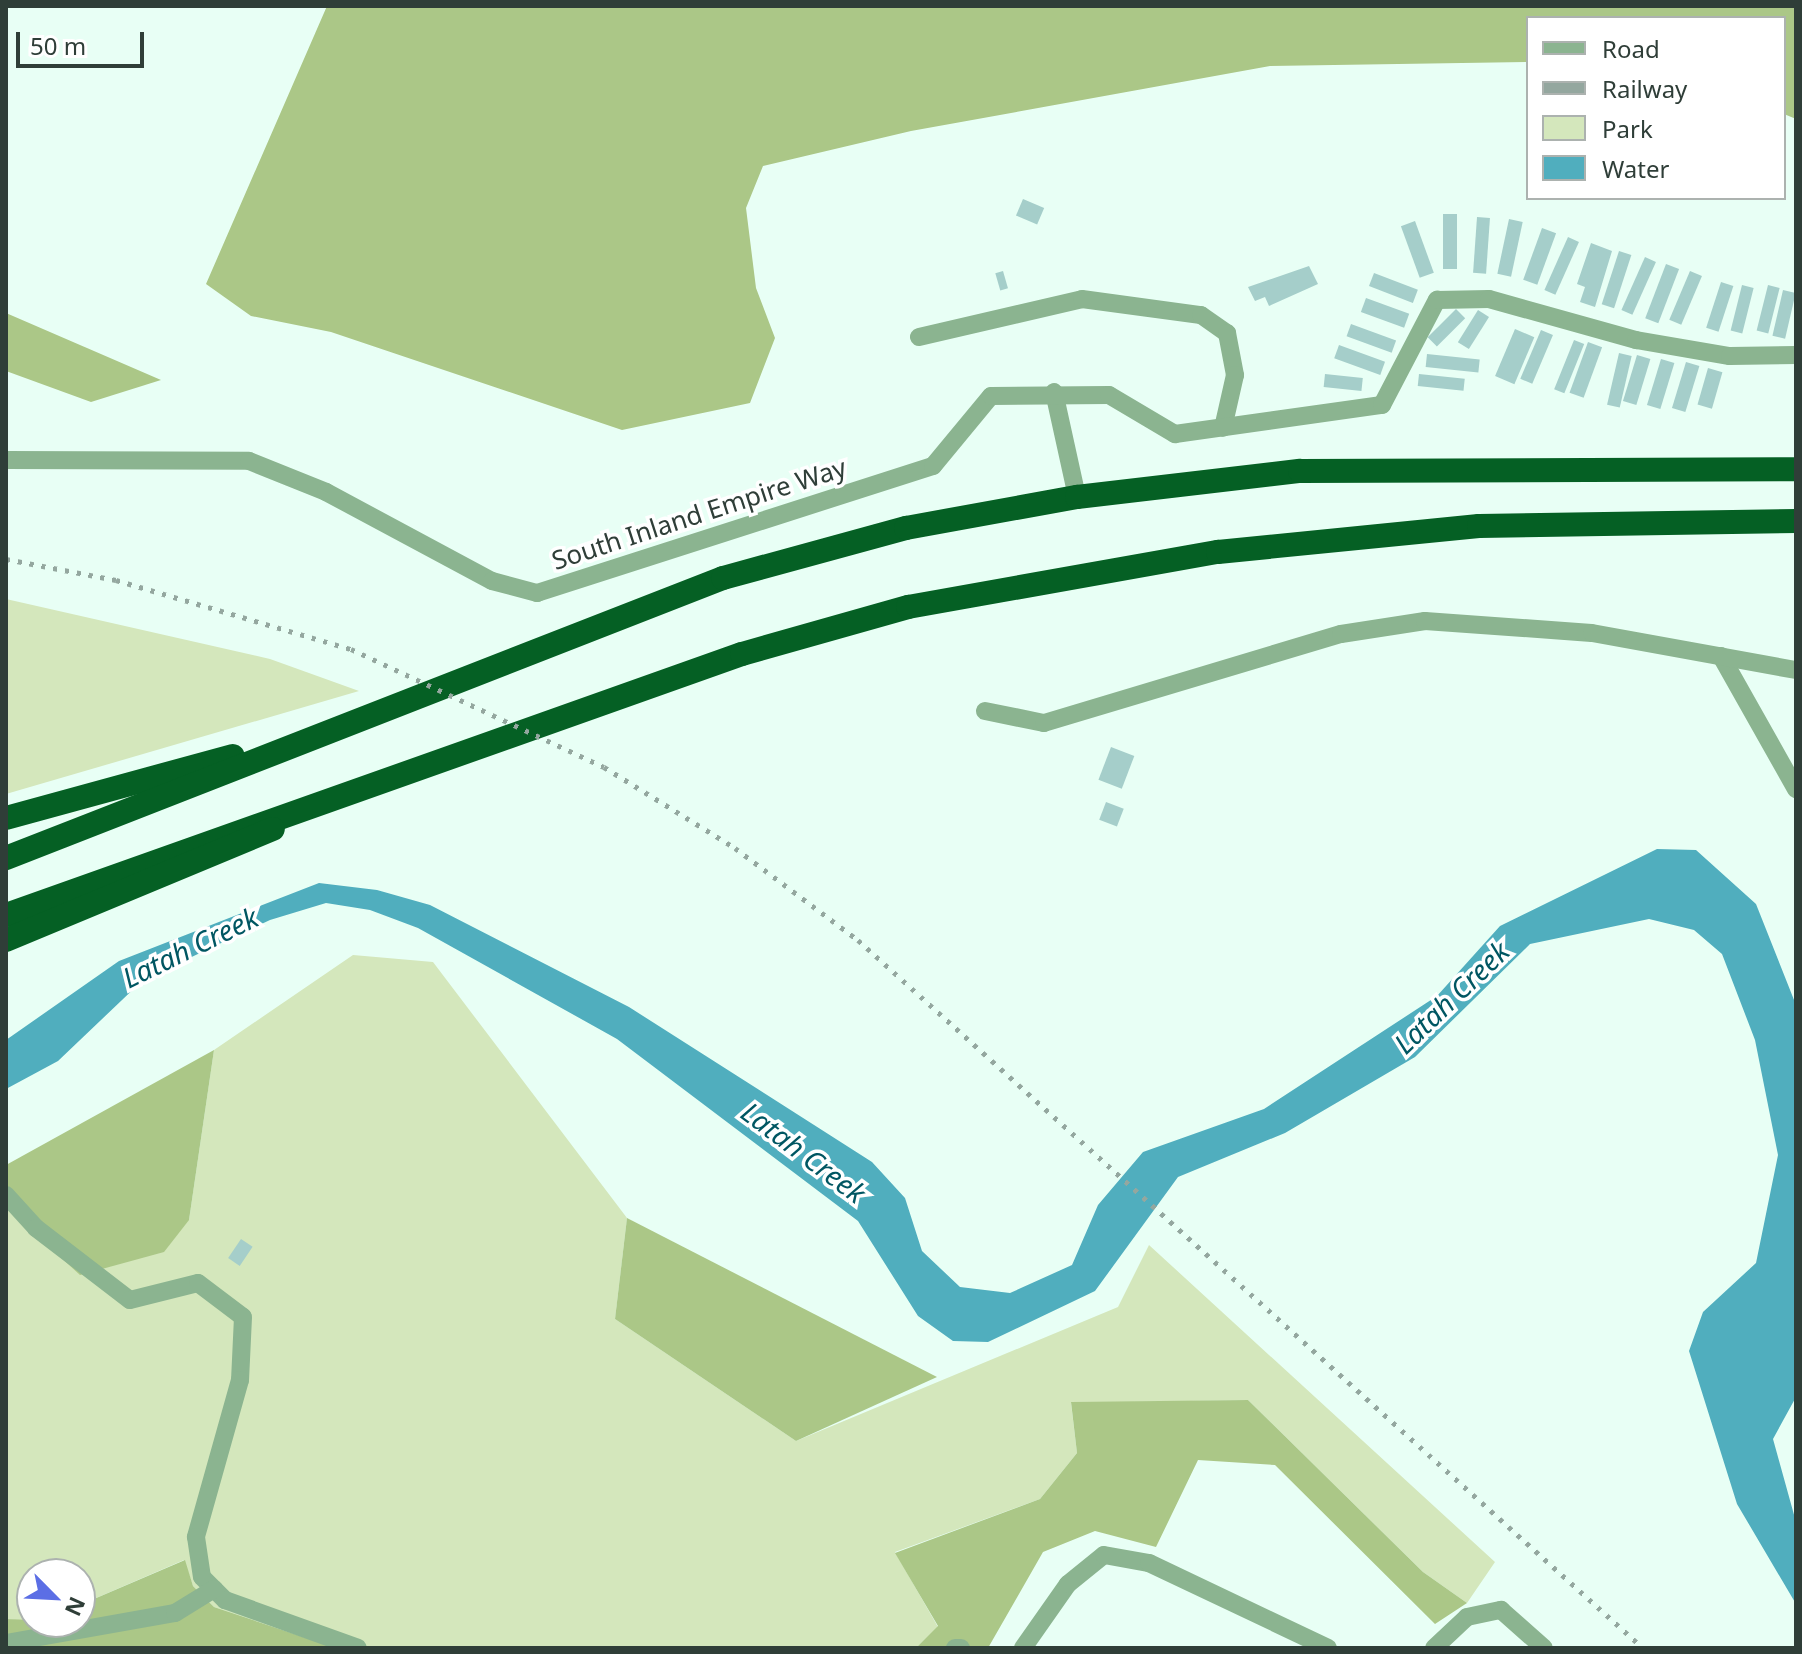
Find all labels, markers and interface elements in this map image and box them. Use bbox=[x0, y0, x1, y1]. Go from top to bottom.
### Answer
scale bar bbox=[20, 16, 148, 66]
legend bbox=[1526, 16, 1786, 200]
text: 50 m bbox=[30, 29, 86, 62]
text: Road bbox=[1602, 32, 1660, 65]
text: Railway bbox=[1602, 72, 1687, 105]
text: Park bbox=[1602, 112, 1653, 145]
text: Water bbox=[1602, 152, 1669, 185]
street label: South Inland Empire Way bbox=[548, 452, 850, 576]
water label: Latah Creek bbox=[117, 900, 263, 994]
water label: Latah Creek bbox=[1387, 934, 1515, 1060]
water label: Latah Creek bbox=[735, 1094, 873, 1210]
north arrow bbox=[16, 1558, 96, 1638]
text: N bbox=[59, 1593, 93, 1621]

